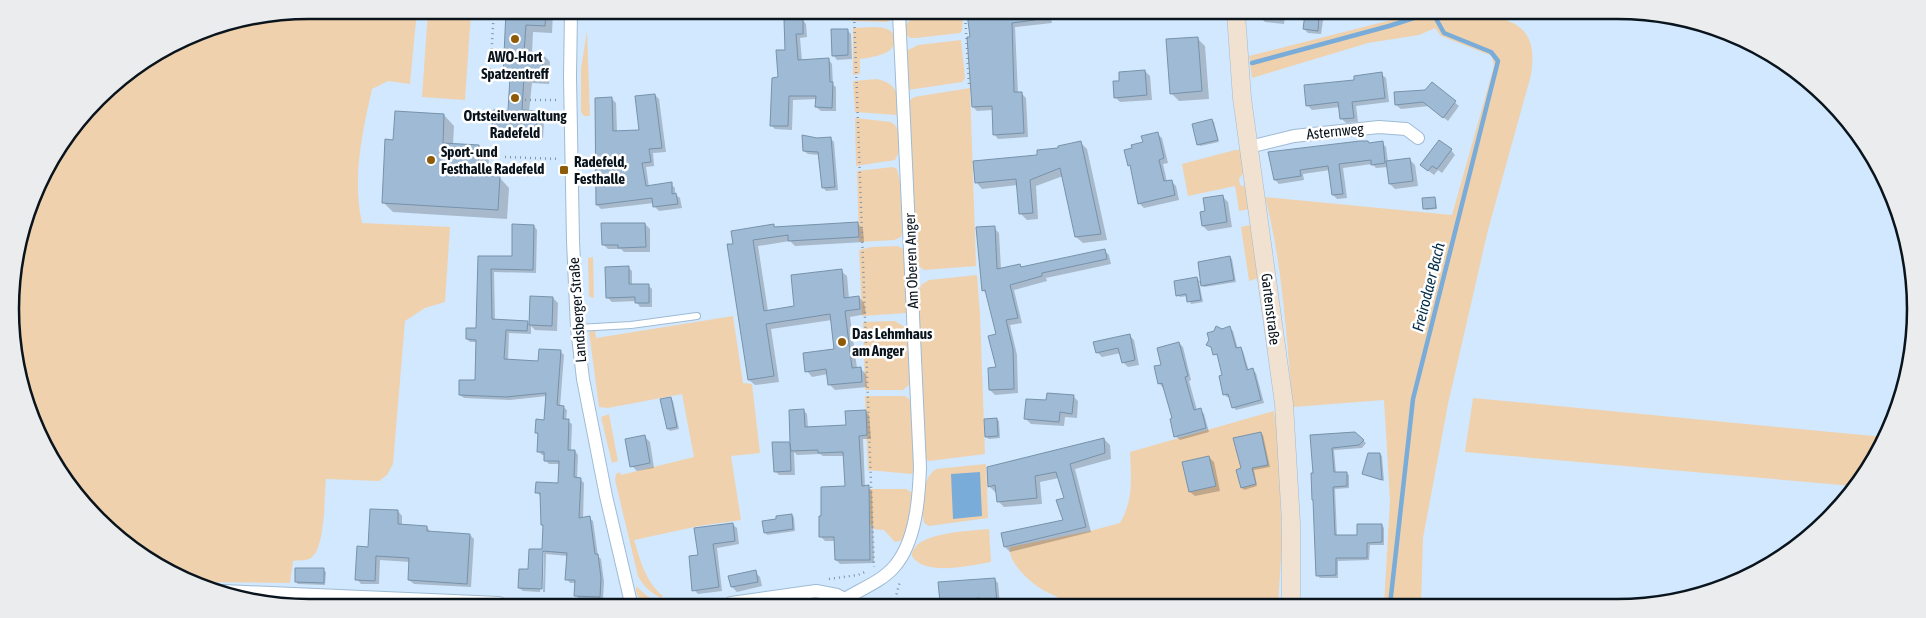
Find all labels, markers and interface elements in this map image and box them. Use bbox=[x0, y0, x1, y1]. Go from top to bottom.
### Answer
marker: AWO-Hort Spatzentreff bbox=[509, 33, 521, 45]
place label: AWO-Hort Spatzentreff bbox=[481, 48, 550, 82]
marker: Ortsteilverwaltung Radefeld bbox=[509, 92, 521, 104]
place label: Ortsteilverwaltung Radefeld bbox=[463, 107, 567, 141]
street label: Asternweg bbox=[1306, 119, 1365, 142]
place label: Sport- und Festhalle Radefeld bbox=[441, 143, 544, 177]
place label: Radefeld, Festhalle bbox=[574, 153, 627, 187]
marker: Sport- und Festhalle Radefeld bbox=[425, 154, 437, 166]
marker: Radefeld, Festhalle bbox=[558, 164, 570, 176]
street label: Am Oberen Anger bbox=[901, 212, 921, 309]
water label: Freirodaer Bach bbox=[1408, 240, 1448, 333]
street label: Landsberger Straße bbox=[565, 257, 589, 363]
street label: Gartenstraße bbox=[1258, 272, 1284, 346]
place label: Das Lehmhaus am Anger bbox=[852, 325, 933, 359]
marker: Das Lehmhaus am Anger bbox=[836, 336, 848, 348]

